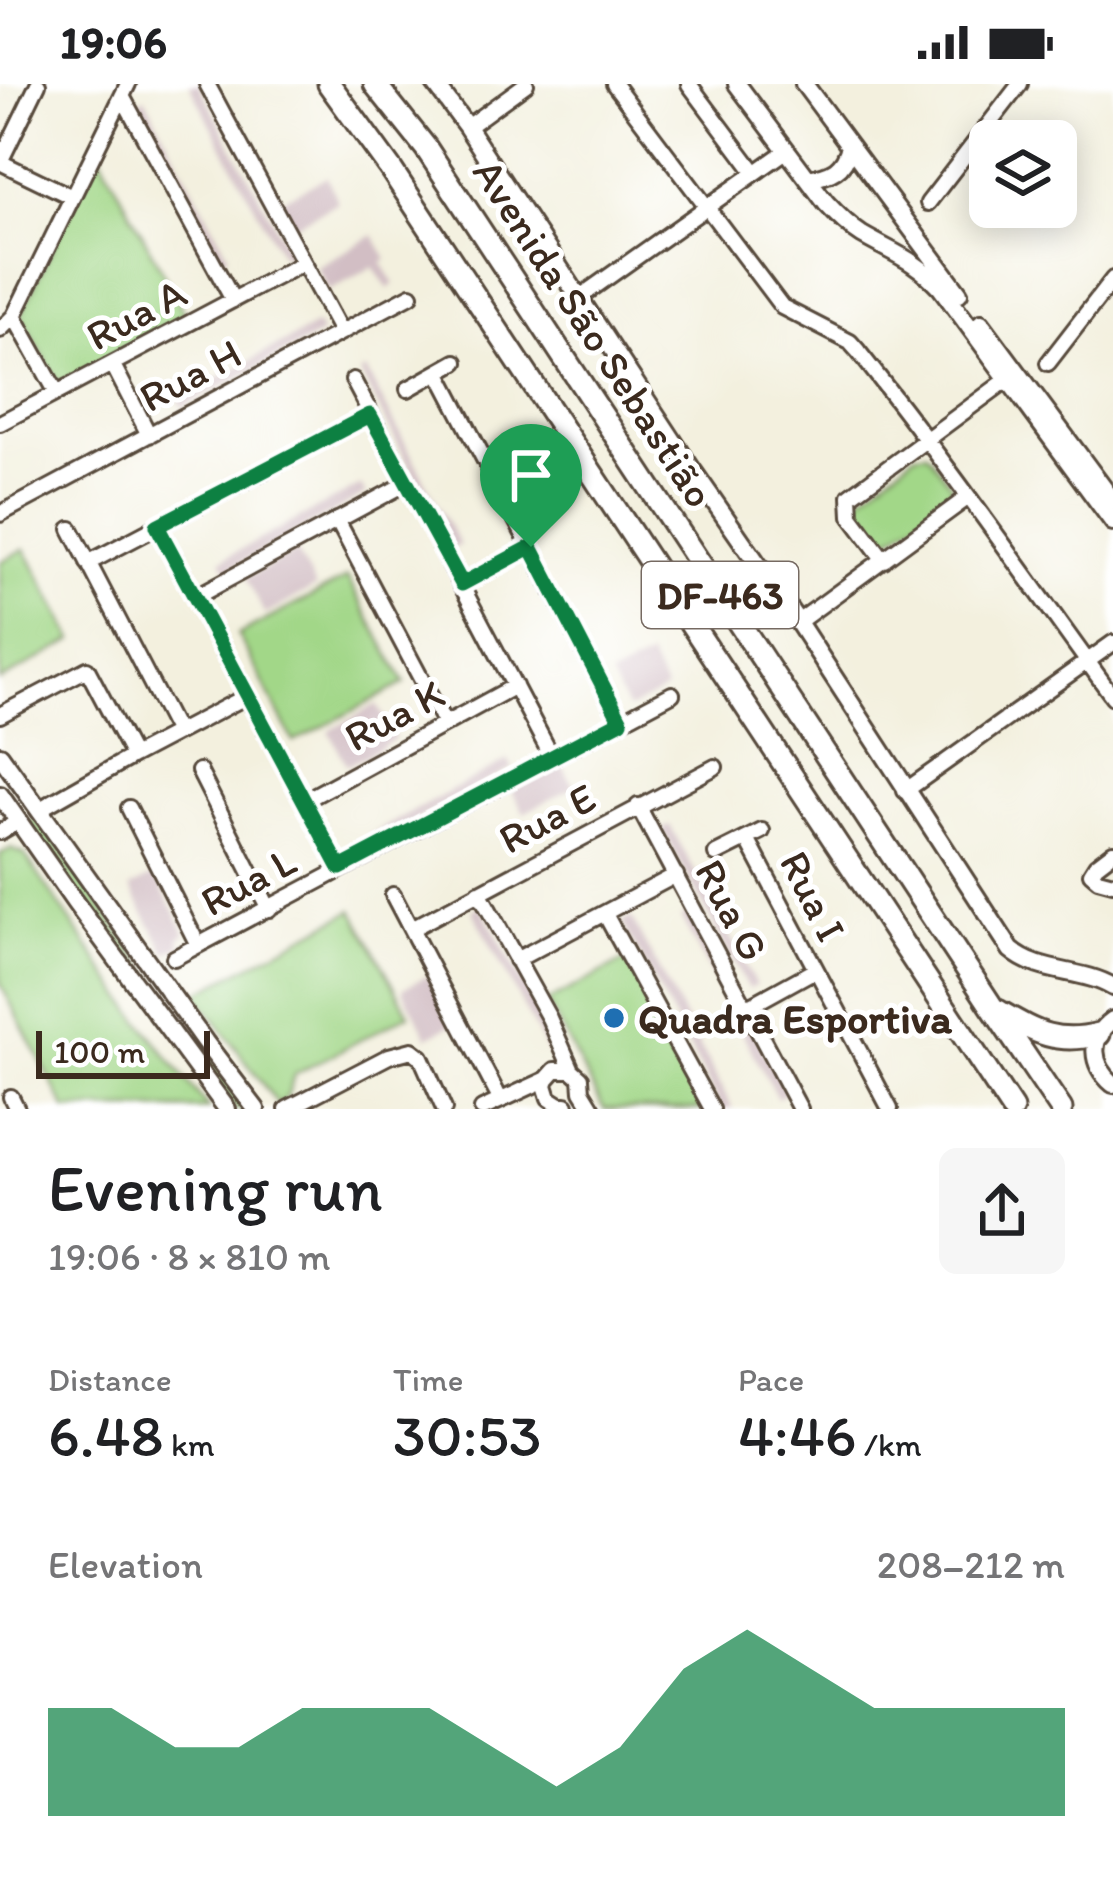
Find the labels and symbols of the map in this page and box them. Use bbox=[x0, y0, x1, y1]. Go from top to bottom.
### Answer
street label: Avenida São Sebastião bbox=[462, 149, 726, 517]
street label: Rua A bbox=[77, 267, 195, 361]
street label: Rua H bbox=[130, 327, 250, 423]
pin bbox=[480, 424, 582, 547]
road number: DF-463 bbox=[642, 562, 798, 628]
street label: Rua K bbox=[336, 668, 452, 762]
street label: Rua E bbox=[490, 772, 604, 864]
street label: Rua L bbox=[192, 835, 304, 927]
street label: Rua I bbox=[769, 842, 857, 950]
street label: Rua G bbox=[684, 850, 780, 970]
place label: Quadra Esportiva bbox=[638, 993, 952, 1044]
marker: Quadra Esportiva bbox=[601, 1005, 627, 1031]
scale bar bbox=[36, 1025, 210, 1078]

